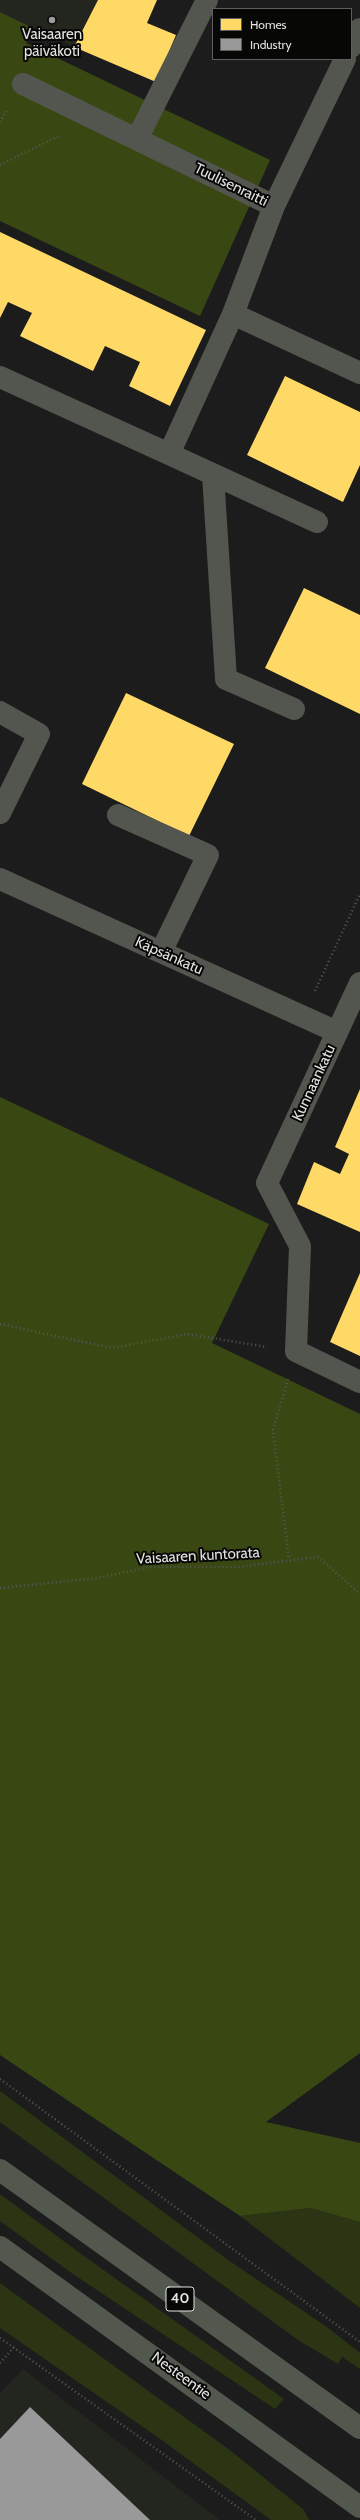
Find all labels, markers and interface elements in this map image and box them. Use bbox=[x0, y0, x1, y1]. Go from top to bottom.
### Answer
legend bbox=[212, 8, 352, 60]
marker: Vaisaaren päiväkoti bbox=[47, 15, 57, 25]
text: Homes bbox=[250, 17, 287, 32]
place label: Vaisaaren päiväkoti bbox=[22, 26, 82, 61]
text: Industry bbox=[250, 37, 291, 52]
street label: Tuulisenraitti bbox=[191, 159, 271, 211]
street label: Käpsänkatu bbox=[132, 933, 206, 979]
street label: Kunnaankatu bbox=[288, 1042, 340, 1124]
street label: Vaisaaren kuntorata bbox=[136, 1544, 260, 1568]
road number: 40 bbox=[166, 2287, 194, 2311]
street label: Nesteentie bbox=[148, 2349, 214, 2403]

